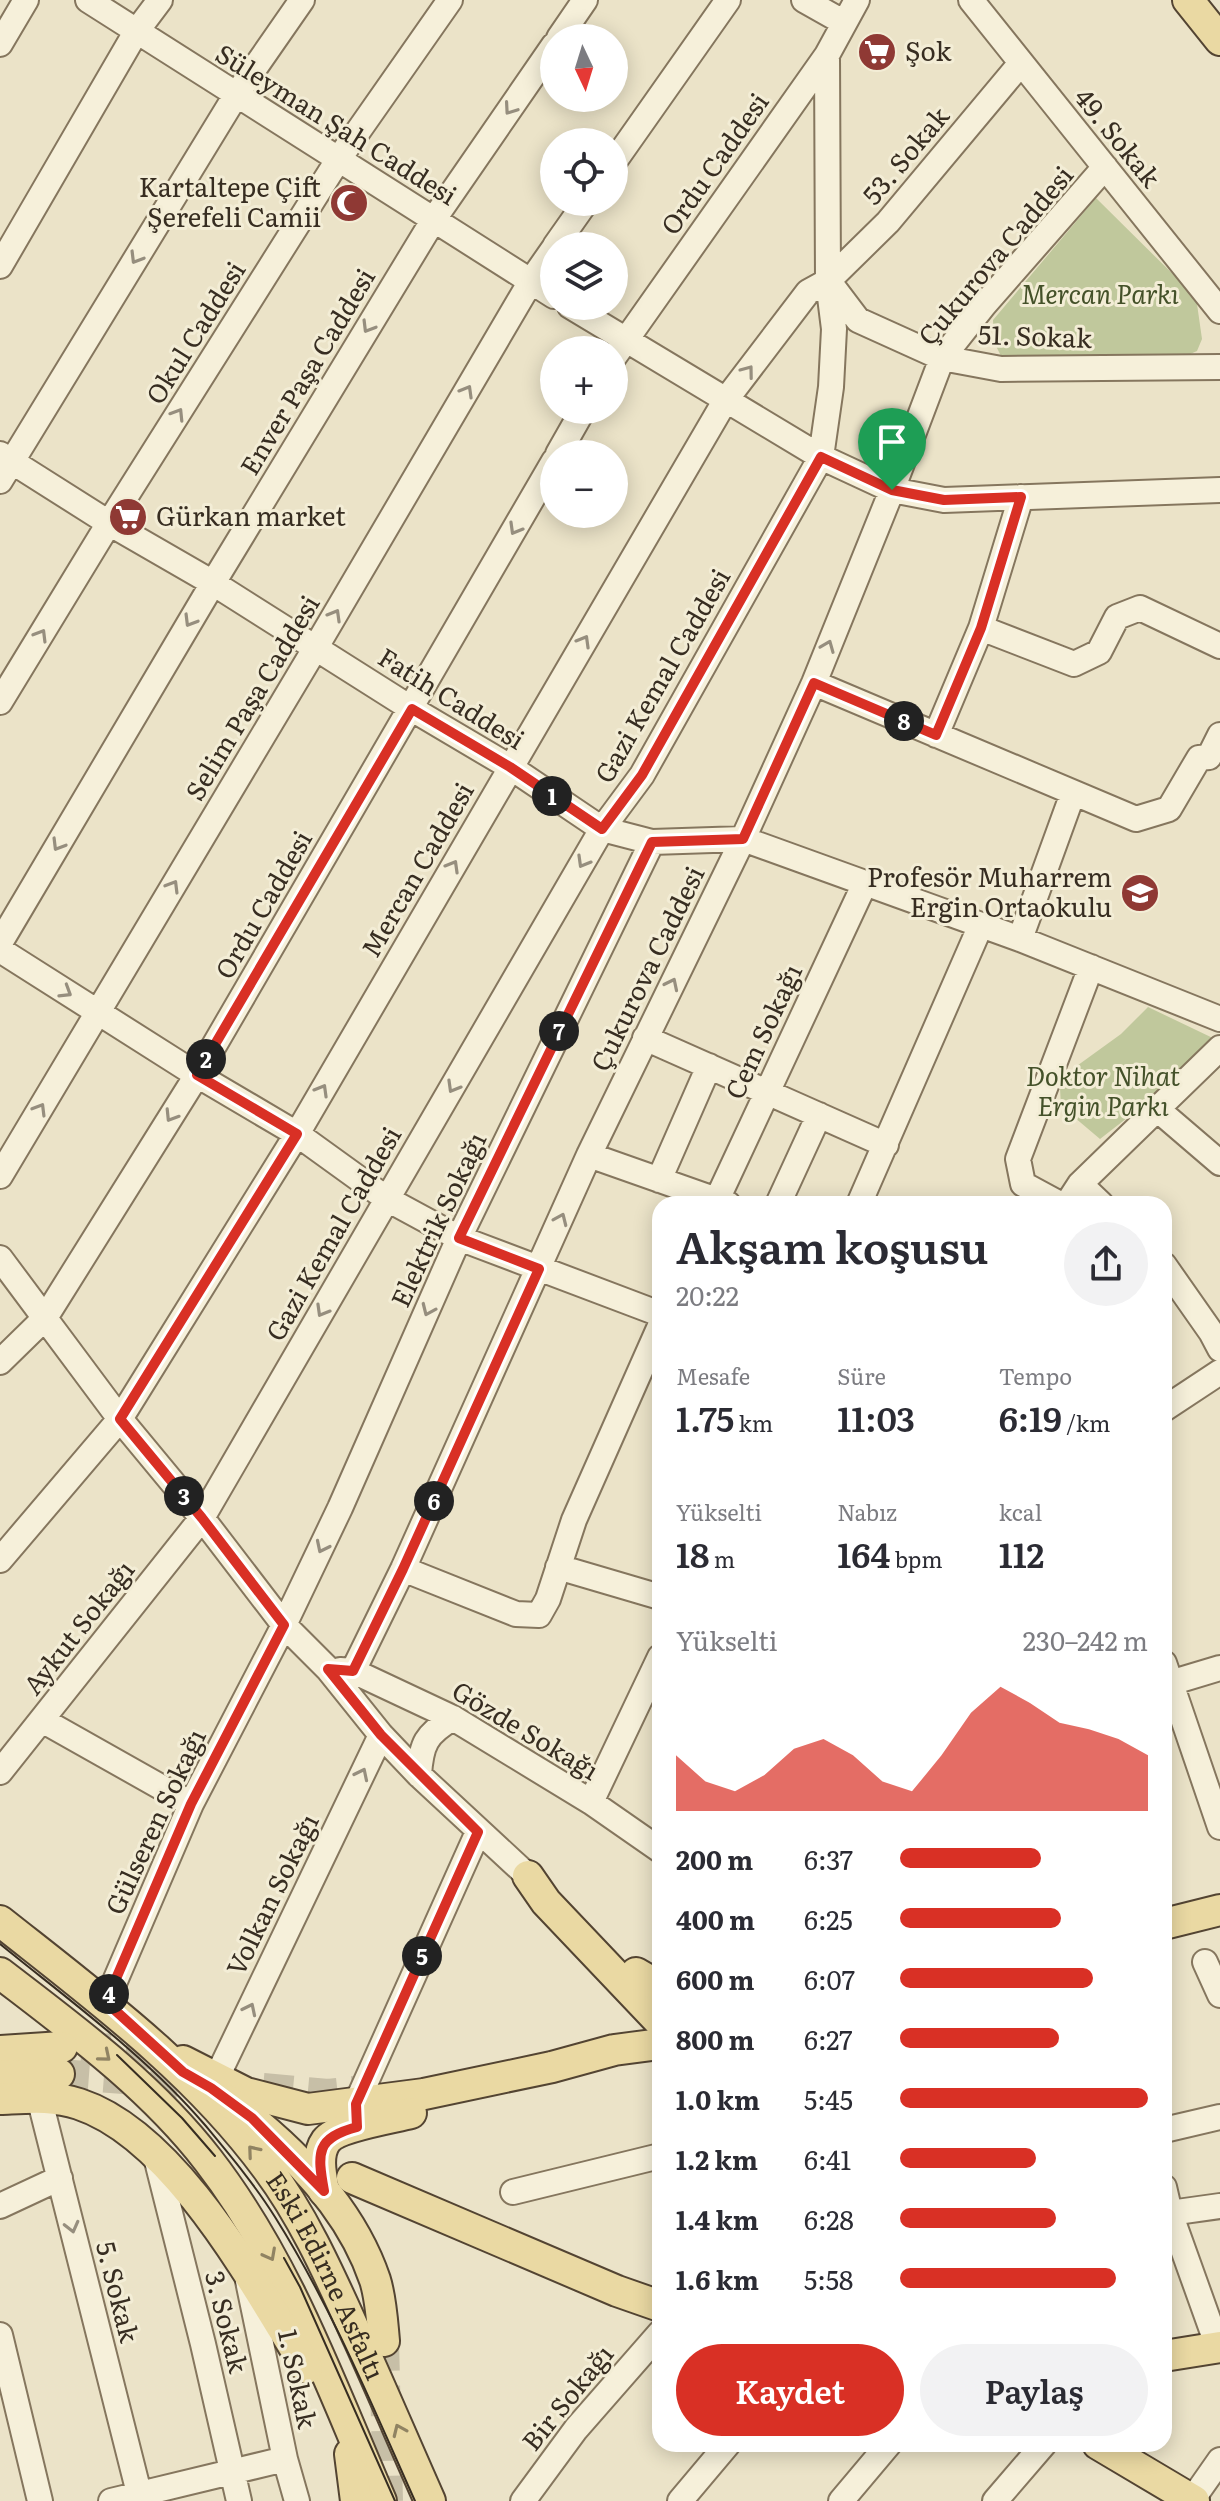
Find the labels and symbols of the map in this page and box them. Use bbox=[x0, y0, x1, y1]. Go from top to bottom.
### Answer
north arrow bbox=[540, 24, 628, 112]
place label: Şok bbox=[905, 30, 952, 69]
supermarket icon: Şok bbox=[856, 31, 898, 73]
street label: Süleyman Şah Caddesi bbox=[209, 33, 466, 213]
street label: 49. Sokak bbox=[1067, 78, 1172, 195]
street label: Ordu Caddesi bbox=[649, 83, 777, 242]
street label: 53. Sokak bbox=[851, 96, 957, 212]
one-way arrow bbox=[505, 100, 520, 115]
street label: Çukurova Caddesi bbox=[907, 156, 1081, 353]
place label: Kartaltepe Çift Şerefeli Camii bbox=[139, 166, 322, 235]
mosque icon: Kartaltepe Çift Şerefeli Camii bbox=[328, 182, 370, 224]
one-way arrow bbox=[131, 249, 146, 263]
street label: Okul Caddesi bbox=[134, 252, 254, 411]
street label: Enver Paşa Caddesi bbox=[229, 260, 383, 482]
park label: Mercan Parkı bbox=[1021, 273, 1179, 312]
street label: 51. Sokak bbox=[978, 313, 1094, 356]
one-way arrow bbox=[363, 318, 378, 333]
one-way arrow bbox=[738, 365, 752, 380]
one-way arrow bbox=[457, 385, 473, 399]
one-way arrow bbox=[168, 408, 183, 423]
pin bbox=[858, 408, 926, 490]
place label: Gürkan market bbox=[156, 495, 346, 534]
supermarket icon: Gürkan market bbox=[107, 496, 149, 538]
one-way arrow bbox=[509, 520, 525, 535]
street label: Gazi Kemal Caddesi bbox=[583, 560, 738, 789]
street label: Selim Paşa Caddesi bbox=[174, 586, 328, 807]
one-way arrow bbox=[325, 609, 341, 624]
one-way arrow bbox=[184, 612, 200, 627]
one-way arrow bbox=[31, 629, 46, 644]
one-way arrow bbox=[574, 635, 590, 650]
street label: Fatih Caddesi bbox=[371, 636, 533, 758]
one-way arrow bbox=[819, 640, 835, 654]
pin: 8 bbox=[884, 701, 924, 741]
street label: Mercan Caddesi bbox=[350, 774, 482, 964]
pin: 1 bbox=[532, 776, 572, 816]
street label: Ordu Caddesi bbox=[204, 822, 320, 985]
one-way arrow bbox=[52, 836, 68, 851]
one-way arrow bbox=[577, 853, 593, 868]
place label: Profesör Muharrem Ergin Ortaokulu bbox=[867, 856, 1112, 925]
street label: Çukurova Caddesi bbox=[579, 858, 713, 1077]
one-way arrow bbox=[443, 860, 459, 875]
school or university icon: Profesör Muharrem Ergin Ortaokulu bbox=[1119, 872, 1161, 914]
one-way arrow bbox=[164, 880, 179, 895]
street label: Cem Sokağı bbox=[713, 957, 810, 1105]
one-way arrow bbox=[662, 977, 678, 992]
one-way arrow bbox=[57, 983, 72, 998]
pin: 7 bbox=[539, 1011, 579, 1051]
pin: 2 bbox=[186, 1039, 226, 1079]
park label: Doktor Nihat Ergin Parkı bbox=[1026, 1055, 1181, 1124]
one-way arrow bbox=[447, 1078, 462, 1092]
one-way arrow bbox=[312, 1085, 328, 1099]
one-way arrow bbox=[30, 1103, 46, 1118]
one-way arrow bbox=[166, 1107, 181, 1121]
street label: Gazi Kemal Caddesi bbox=[254, 1118, 409, 1347]
street label: Elektrik Sokağı bbox=[379, 1125, 494, 1313]
one-way arrow bbox=[552, 1213, 568, 1227]
one-way arrow bbox=[421, 1301, 437, 1316]
one-way arrow bbox=[316, 1302, 332, 1317]
pin: 3 bbox=[164, 1476, 204, 1516]
pin: 6 bbox=[414, 1481, 454, 1521]
one-way arrow bbox=[316, 1538, 331, 1553]
street label: Aykut Sokağı bbox=[12, 1551, 142, 1702]
street label: Gözde Sokağı bbox=[446, 1670, 607, 1788]
street label: Gülseren Sokağı bbox=[94, 1721, 214, 1920]
one-way arrow bbox=[352, 1768, 368, 1782]
street label: Volkan Sokağı bbox=[215, 1806, 327, 1981]
pin: 5 bbox=[402, 1936, 442, 1976]
pin: 4 bbox=[89, 1974, 129, 2014]
one-way arrow bbox=[240, 2002, 256, 2017]
one-way arrow bbox=[96, 2046, 110, 2061]
one-way arrow bbox=[248, 2145, 263, 2160]
street label: Eski Edirne Asfaltı bbox=[258, 2162, 396, 2386]
one-way arrow bbox=[63, 2219, 80, 2233]
street label: 5. Sokak bbox=[88, 2237, 151, 2347]
one-way arrow bbox=[260, 2246, 276, 2260]
street label: 3. Sokak bbox=[197, 2266, 260, 2378]
street label: 1. Sokak bbox=[270, 2325, 329, 2433]
street label: Bir Sokağı bbox=[511, 2335, 621, 2458]
one-way arrow bbox=[392, 2424, 408, 2438]

